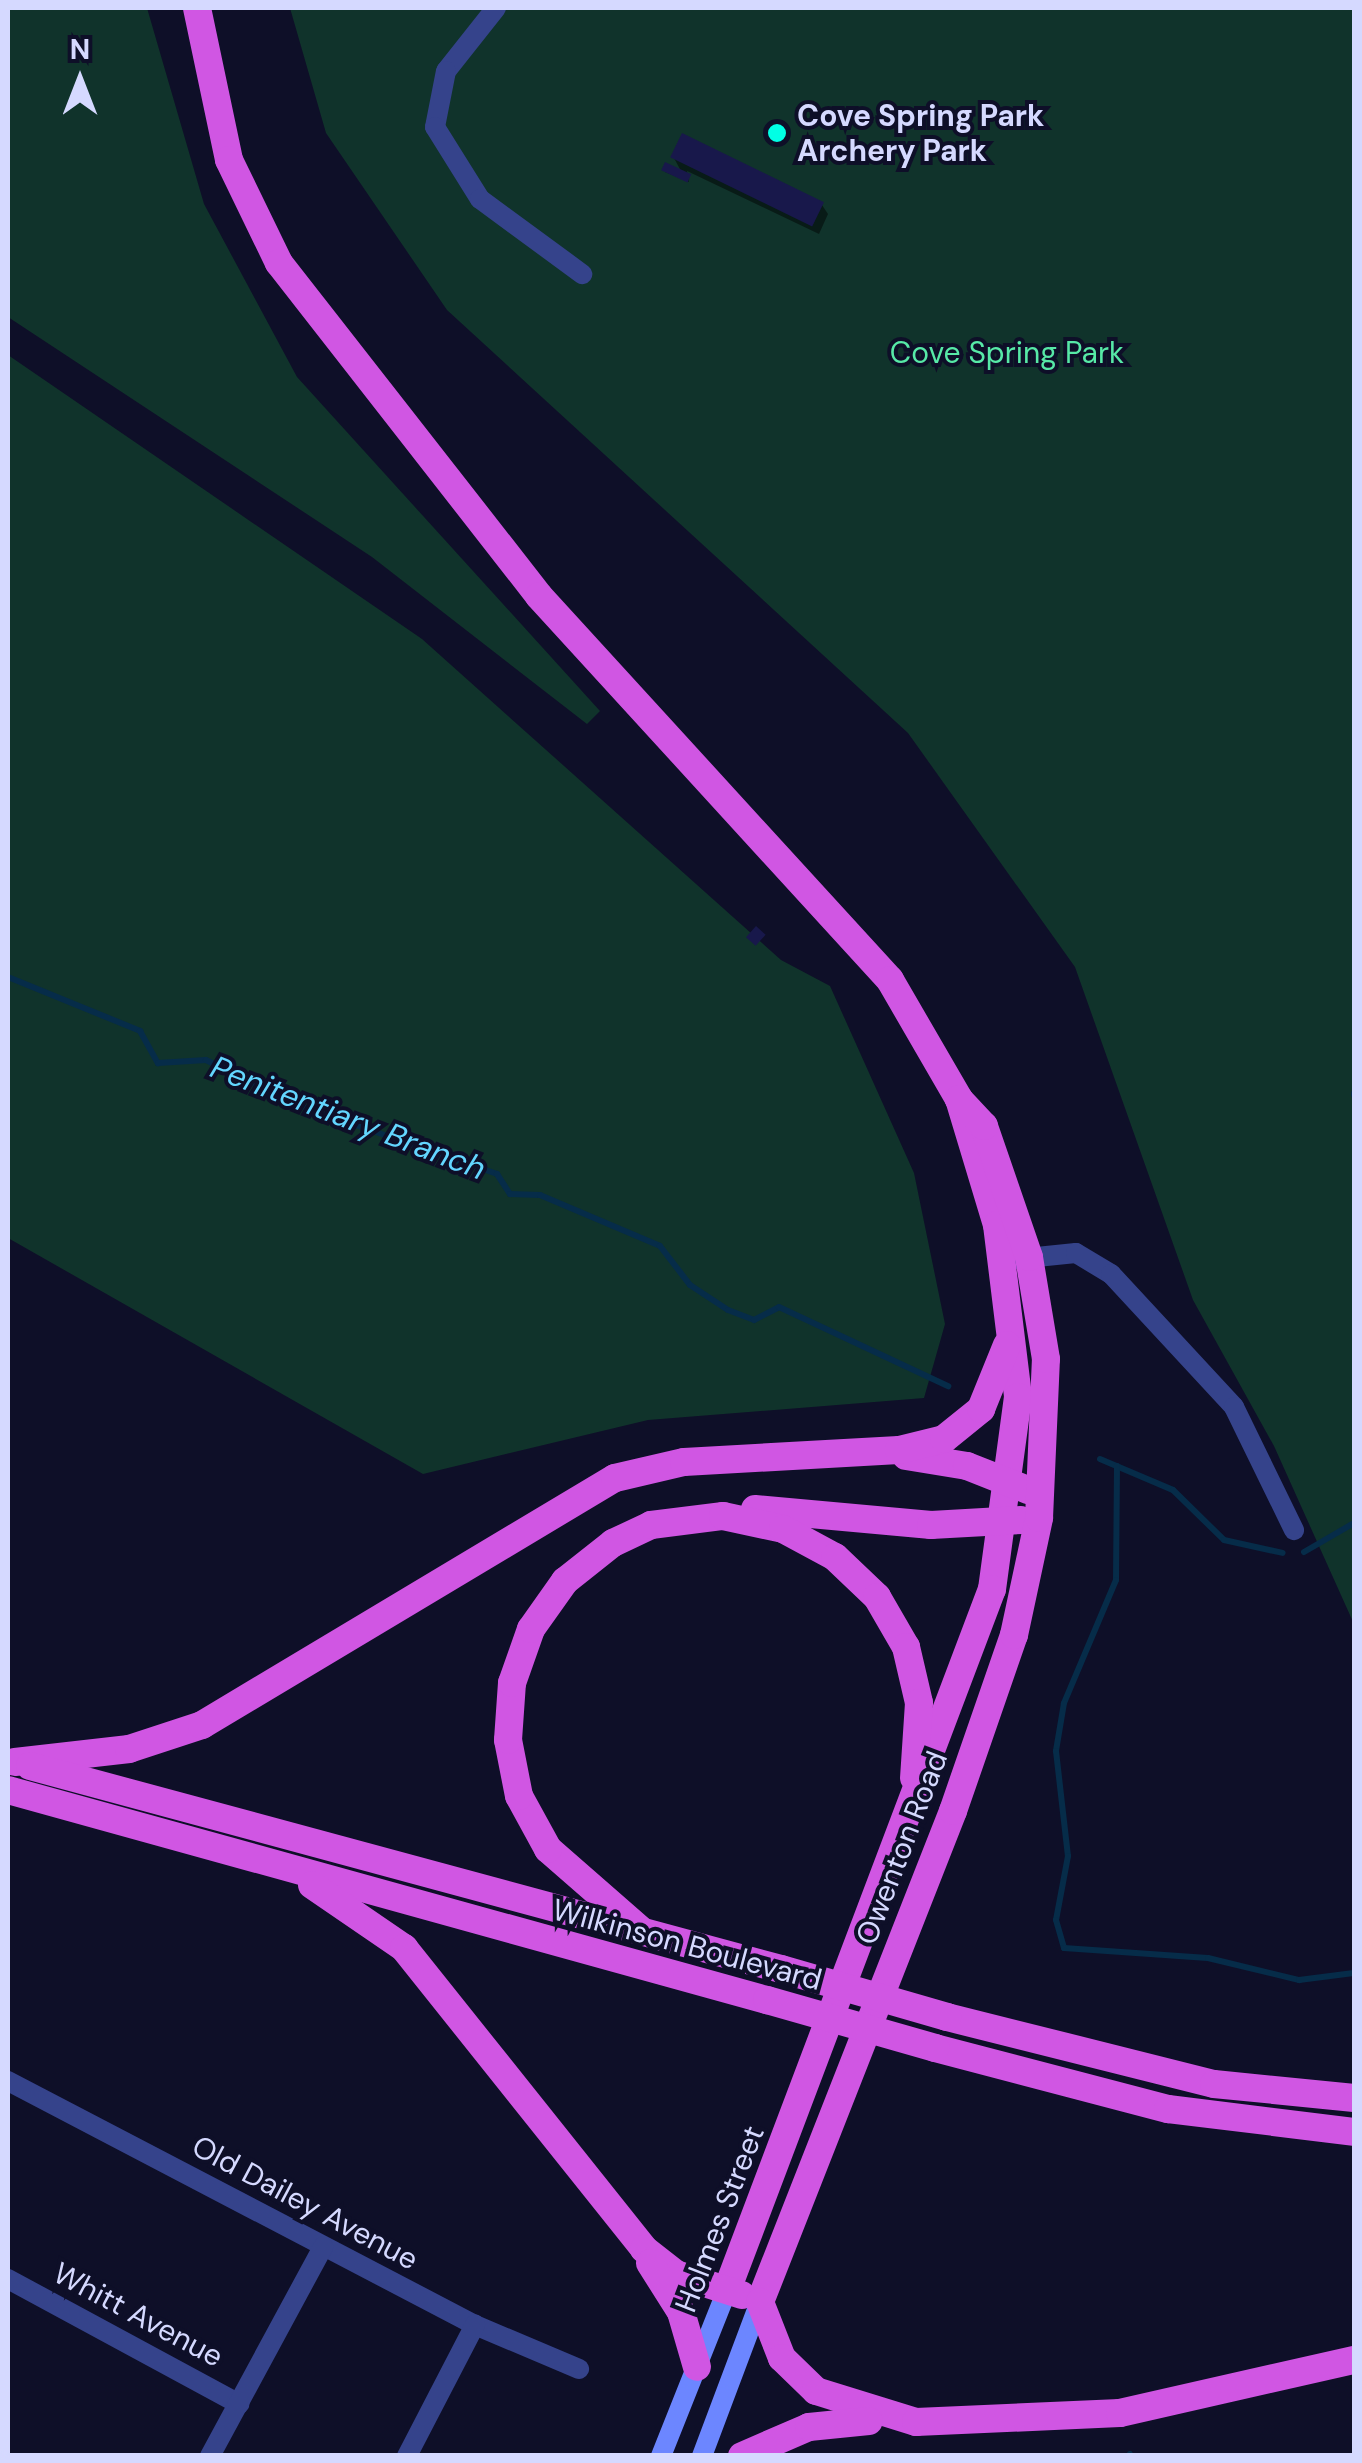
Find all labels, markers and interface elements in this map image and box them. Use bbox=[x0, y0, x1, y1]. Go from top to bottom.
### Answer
north arrow bbox=[30, 30, 130, 130]
text: N bbox=[70, 31, 90, 68]
place label: Cove Spring Park Archery Park bbox=[797, 98, 1044, 168]
marker: Cove Spring Park Archery Park bbox=[766, 122, 788, 144]
park label: Cove Spring Park bbox=[890, 335, 1124, 371]
water label: Penitentiary Branch bbox=[205, 1048, 491, 1188]
street label: Owenton Road bbox=[849, 1746, 955, 1950]
street label: Wilkinson Boulevard bbox=[548, 1892, 826, 1998]
street label: Holmes Street bbox=[668, 2121, 772, 2317]
street label: Old Dailey Avenue bbox=[186, 2128, 424, 2278]
street label: Whitt Avenue bbox=[47, 2255, 229, 2375]

